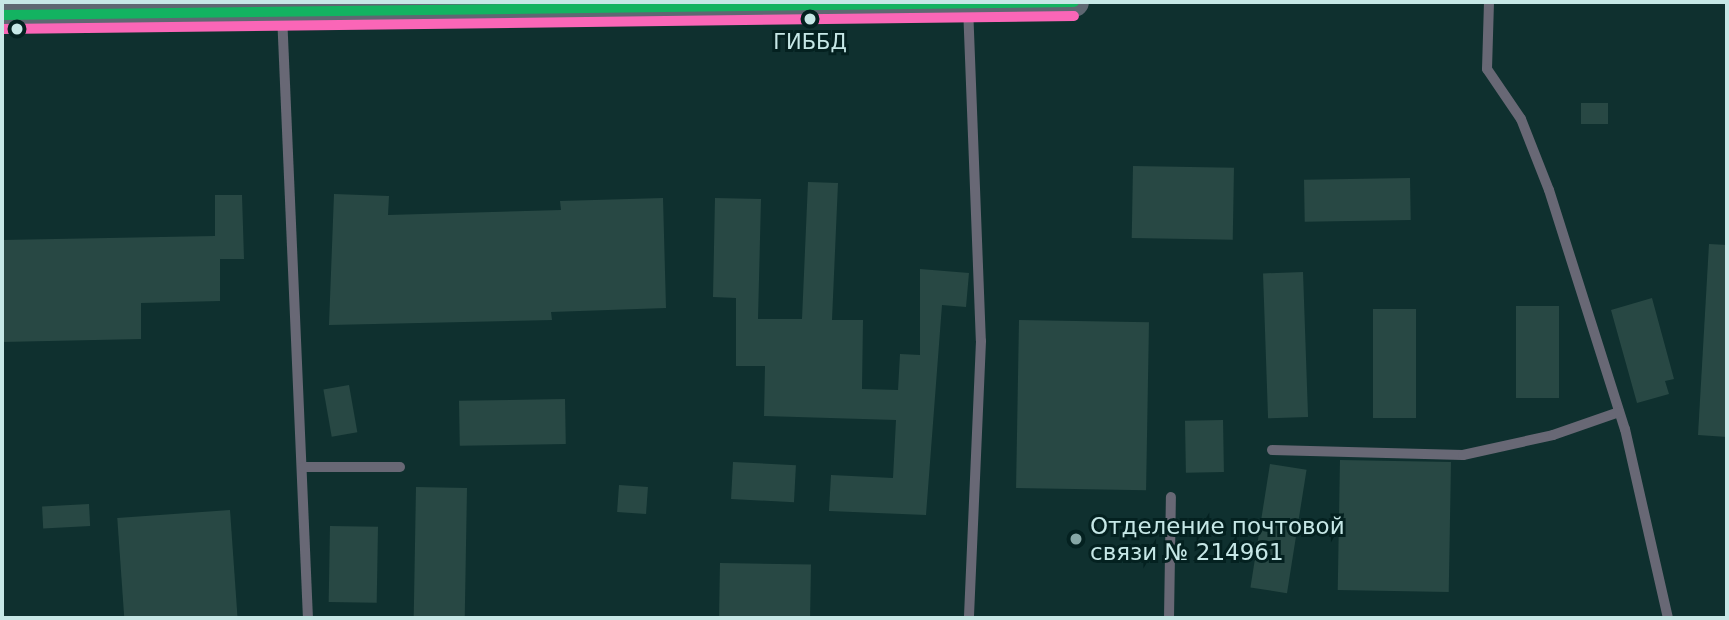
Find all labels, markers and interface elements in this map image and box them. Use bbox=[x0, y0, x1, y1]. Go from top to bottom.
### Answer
marker: ГИББД bbox=[803, 12, 817, 26]
unlabelled marker bbox=[10, 22, 24, 36]
place label: ГИББД bbox=[773, 29, 847, 55]
place label: Отделение почтовой связи № 214961 bbox=[1090, 512, 1345, 566]
marker: Отделение почтовой связи № 214961 bbox=[1068, 531, 1084, 547]

